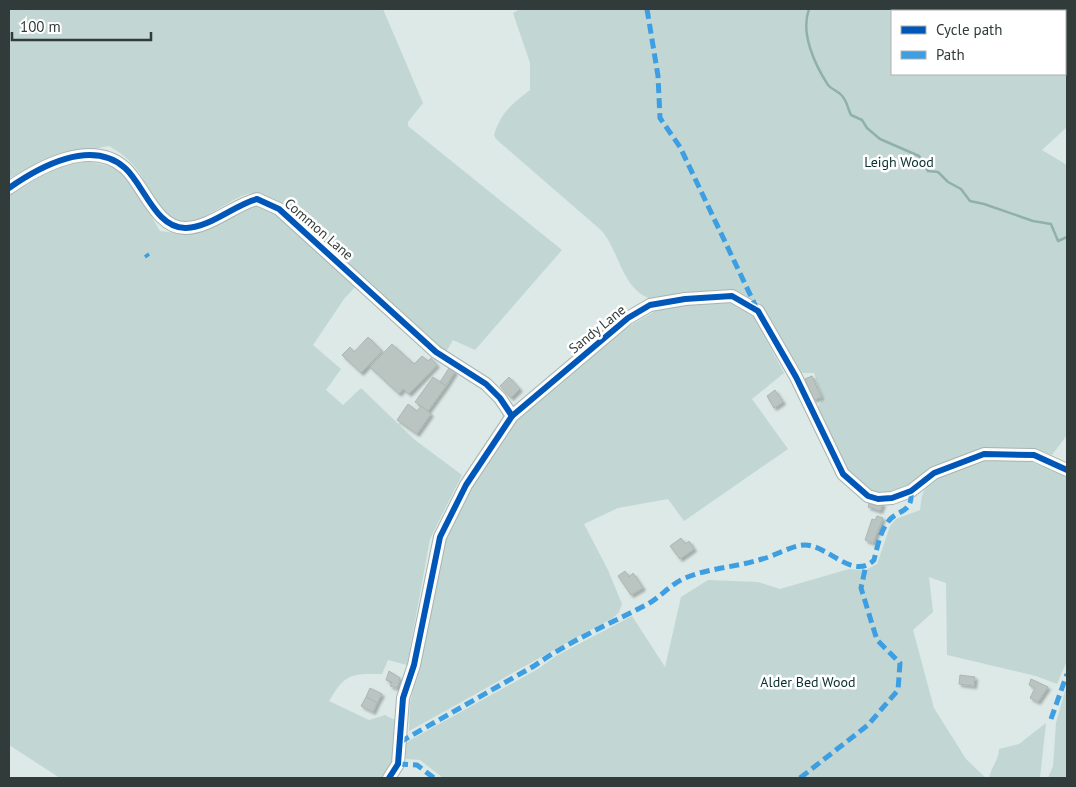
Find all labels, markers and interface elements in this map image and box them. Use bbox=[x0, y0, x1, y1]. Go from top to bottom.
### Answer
scale bar bbox=[12, 10, 151, 42]
legend bbox=[891, 10, 1066, 75]
text: 100 m bbox=[20, 17, 61, 36]
text: Cycle path bbox=[936, 20, 1002, 39]
text: Path bbox=[936, 45, 965, 64]
park label: Leigh Wood bbox=[864, 153, 934, 171]
street label: Common Lane bbox=[281, 194, 357, 264]
street label: Sandy Lane bbox=[565, 301, 629, 357]
park label: Alder Bed Wood bbox=[760, 673, 856, 691]

